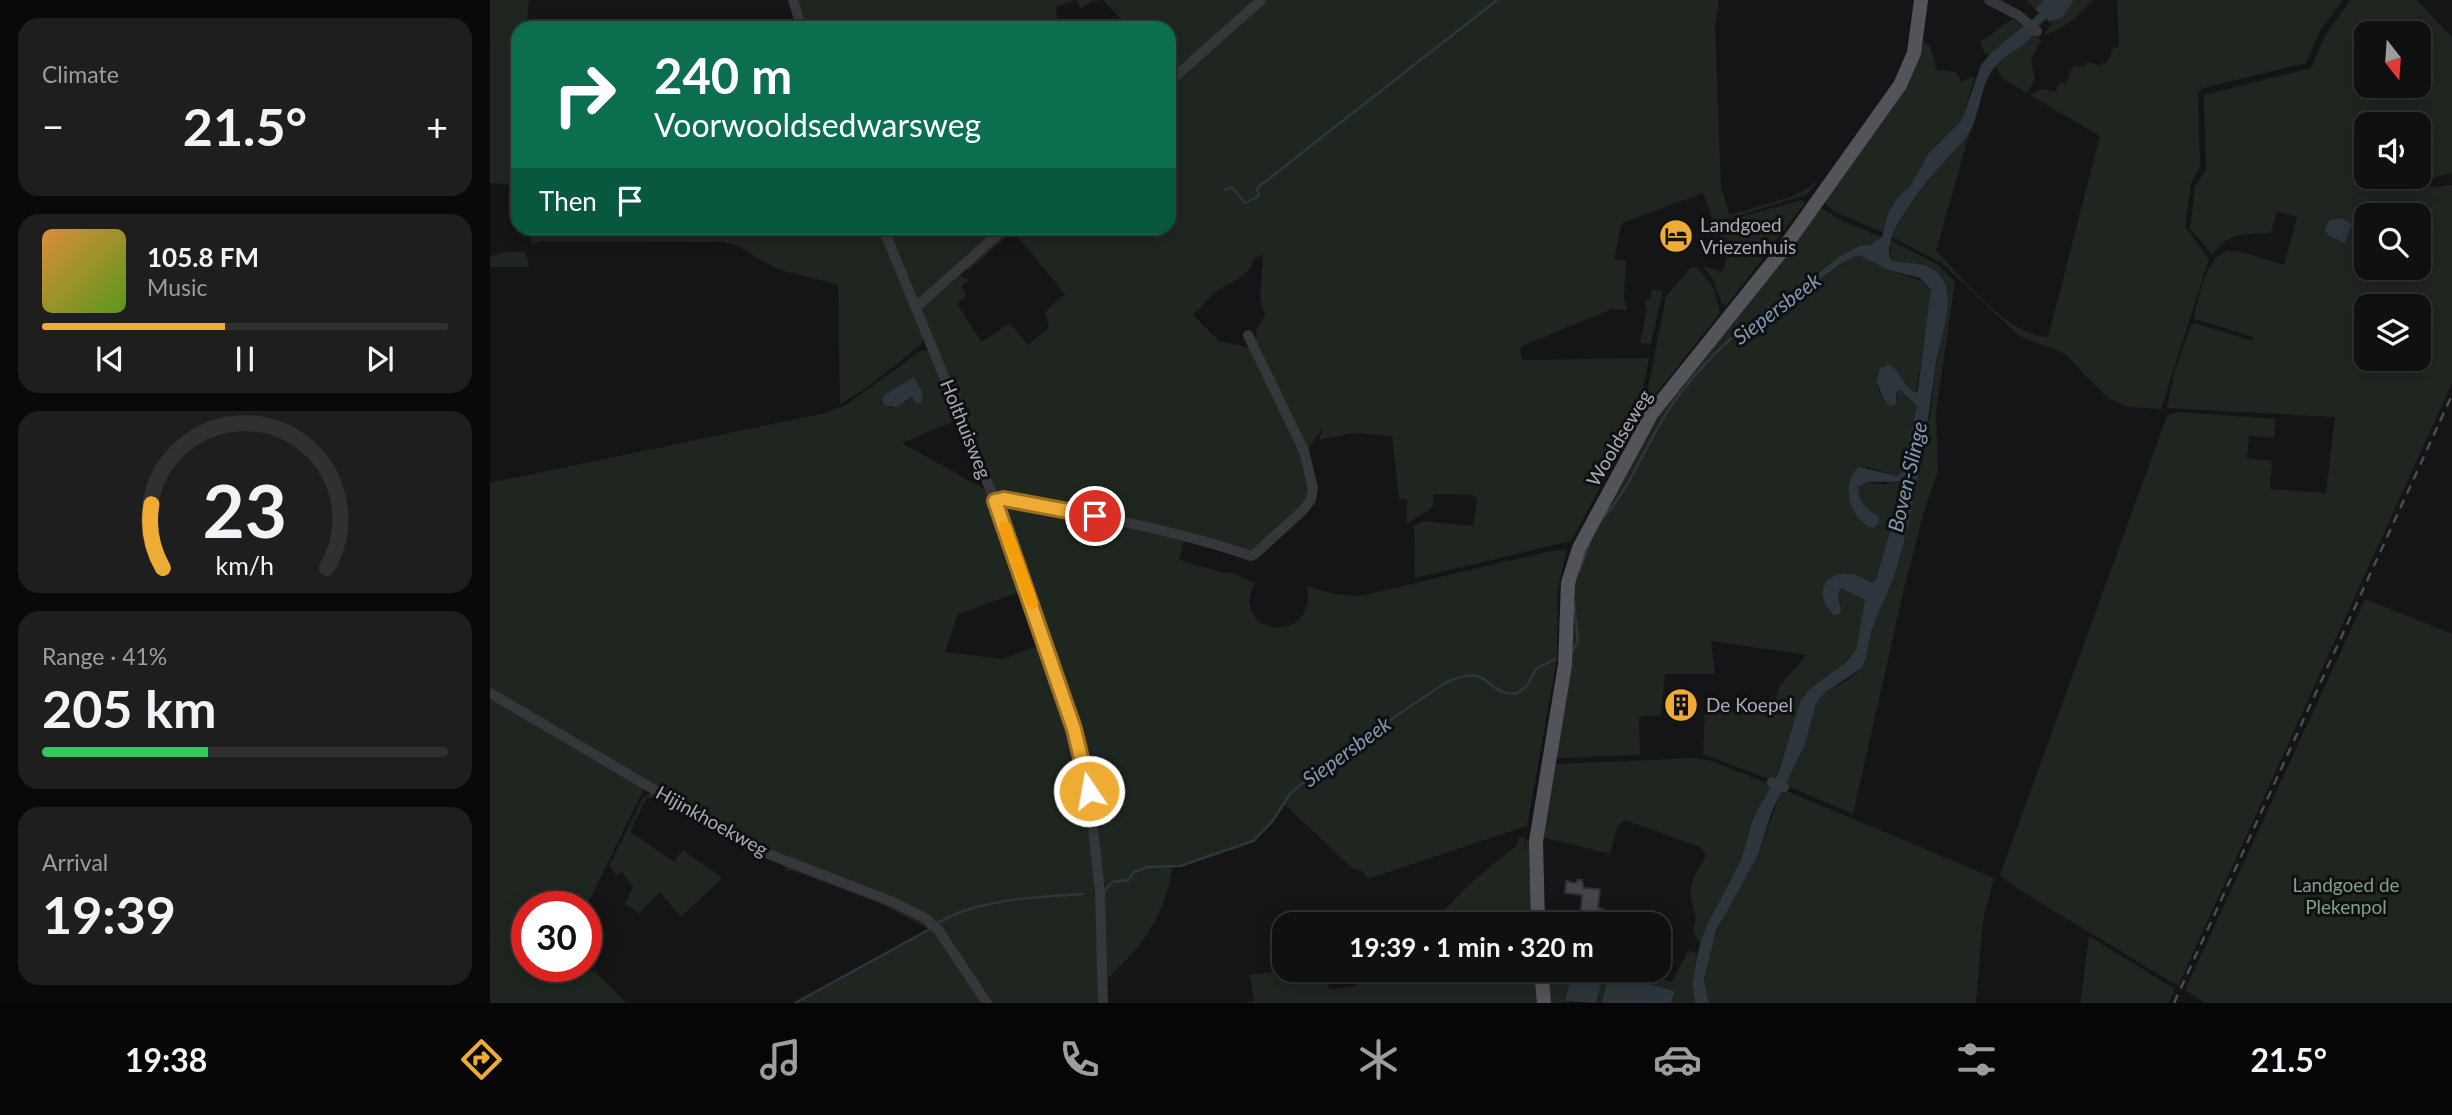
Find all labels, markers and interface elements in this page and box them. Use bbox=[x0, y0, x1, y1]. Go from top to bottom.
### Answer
north arrow bbox=[2354, 21, 2431, 98]
map controls bbox=[2354, 21, 2431, 371]
text: 240 m bbox=[654, 46, 792, 104]
icon: right bbox=[539, 49, 630, 140]
text: Climate bbox=[42, 60, 119, 88]
text: 21.5° bbox=[183, 95, 307, 157]
text: − bbox=[42, 103, 64, 149]
text: + bbox=[426, 103, 448, 149]
text: Voorwooldsedwarsweg bbox=[654, 105, 981, 144]
button: sound bbox=[2354, 112, 2431, 189]
icon: arrive bbox=[611, 182, 649, 220]
text: Then bbox=[539, 185, 597, 217]
button: search bbox=[2354, 203, 2431, 280]
place label: Landgoed Vriezenhuis bbox=[1700, 213, 1796, 258]
hotel icon: Landgoed Vriezenhuis bbox=[1657, 217, 1695, 255]
text: 105.8 FM bbox=[147, 241, 259, 273]
water label: Siepersbeek bbox=[1727, 266, 1826, 349]
text: Music bbox=[147, 273, 207, 301]
button: layers bbox=[2354, 294, 2431, 371]
icon: previous bbox=[91, 340, 129, 378]
icon: pause bbox=[226, 340, 264, 378]
icon: next bbox=[361, 340, 399, 378]
street label: Holthuisweg bbox=[936, 376, 997, 482]
street label: Wooldseweg bbox=[1581, 385, 1656, 490]
water label: Boven-Slinge bbox=[1882, 419, 1931, 534]
text: 23 bbox=[203, 466, 287, 554]
pin bbox=[1065, 486, 1125, 546]
icon: arrive bbox=[1076, 497, 1114, 535]
text: km/h bbox=[216, 549, 274, 579]
text: Range · 41% bbox=[42, 642, 167, 670]
text: 205 km bbox=[42, 677, 216, 739]
building icon: De Koepel bbox=[1662, 686, 1700, 724]
place label: De Koepel bbox=[1706, 693, 1793, 716]
water label: Siepersbeek bbox=[1297, 710, 1396, 791]
position arrow bbox=[1052, 754, 1126, 828]
street label: Hijinkhoekweg bbox=[652, 780, 772, 861]
text: Arrival bbox=[42, 848, 108, 876]
park label: Landgoed de Plekenpol bbox=[2292, 873, 2400, 918]
text: 19:39 bbox=[42, 883, 176, 945]
speed limit sign: 30 bbox=[511, 891, 602, 982]
text: 19:39 · 1 min · 320 m bbox=[1349, 931, 1594, 963]
icon: directions bbox=[457, 1035, 506, 1084]
icon: music bbox=[756, 1035, 805, 1084]
icon: phone bbox=[1055, 1035, 1104, 1084]
icon: climate bbox=[1354, 1035, 1403, 1084]
icon: car bbox=[1653, 1035, 1702, 1084]
icon: filters bbox=[1952, 1035, 2001, 1084]
text: 19:38 bbox=[125, 1040, 207, 1079]
text: 21.5° bbox=[2250, 1040, 2327, 1079]

